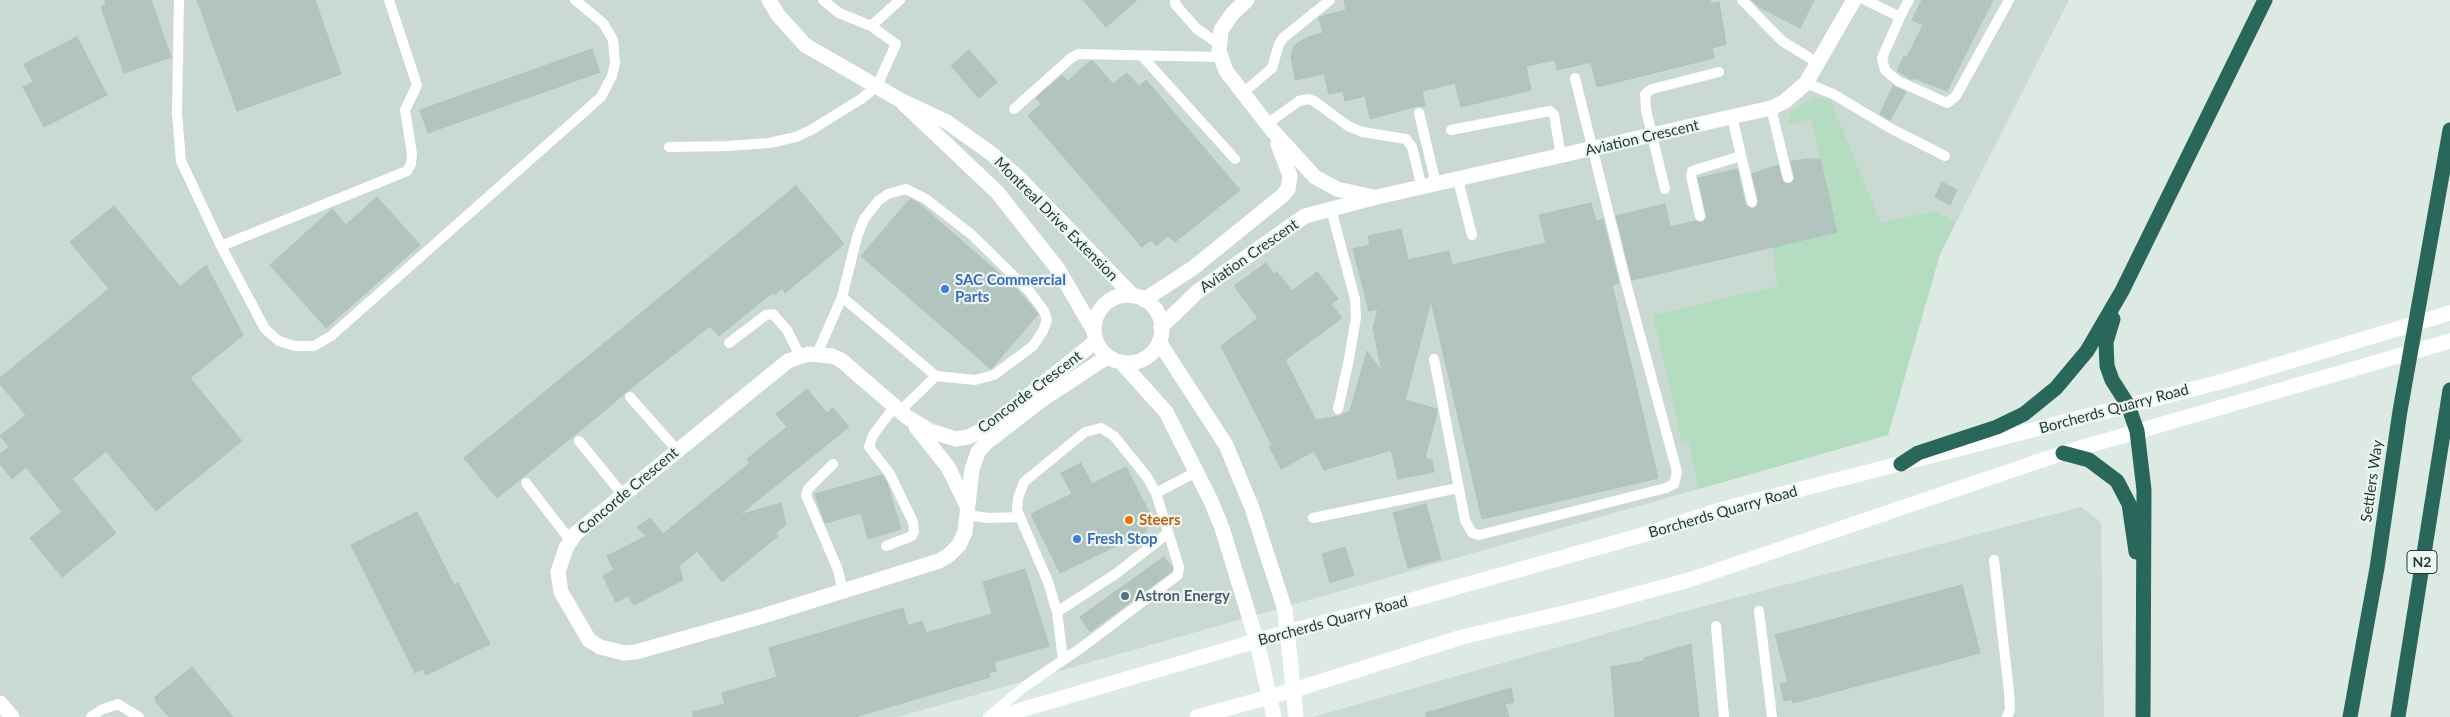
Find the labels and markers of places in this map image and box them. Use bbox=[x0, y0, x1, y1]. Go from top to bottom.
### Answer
place label: SAC Commercial Parts bbox=[955, 271, 1066, 306]
marker: SAC Commercial Parts bbox=[939, 283, 951, 295]
place label: Steers bbox=[1139, 511, 1181, 529]
marker: Steers bbox=[1123, 514, 1135, 526]
place label: Fresh Stop bbox=[1087, 530, 1158, 548]
marker: Fresh Stop bbox=[1071, 533, 1083, 545]
place label: Astron Energy bbox=[1135, 587, 1230, 605]
marker: Astron Energy bbox=[1119, 590, 1131, 602]

